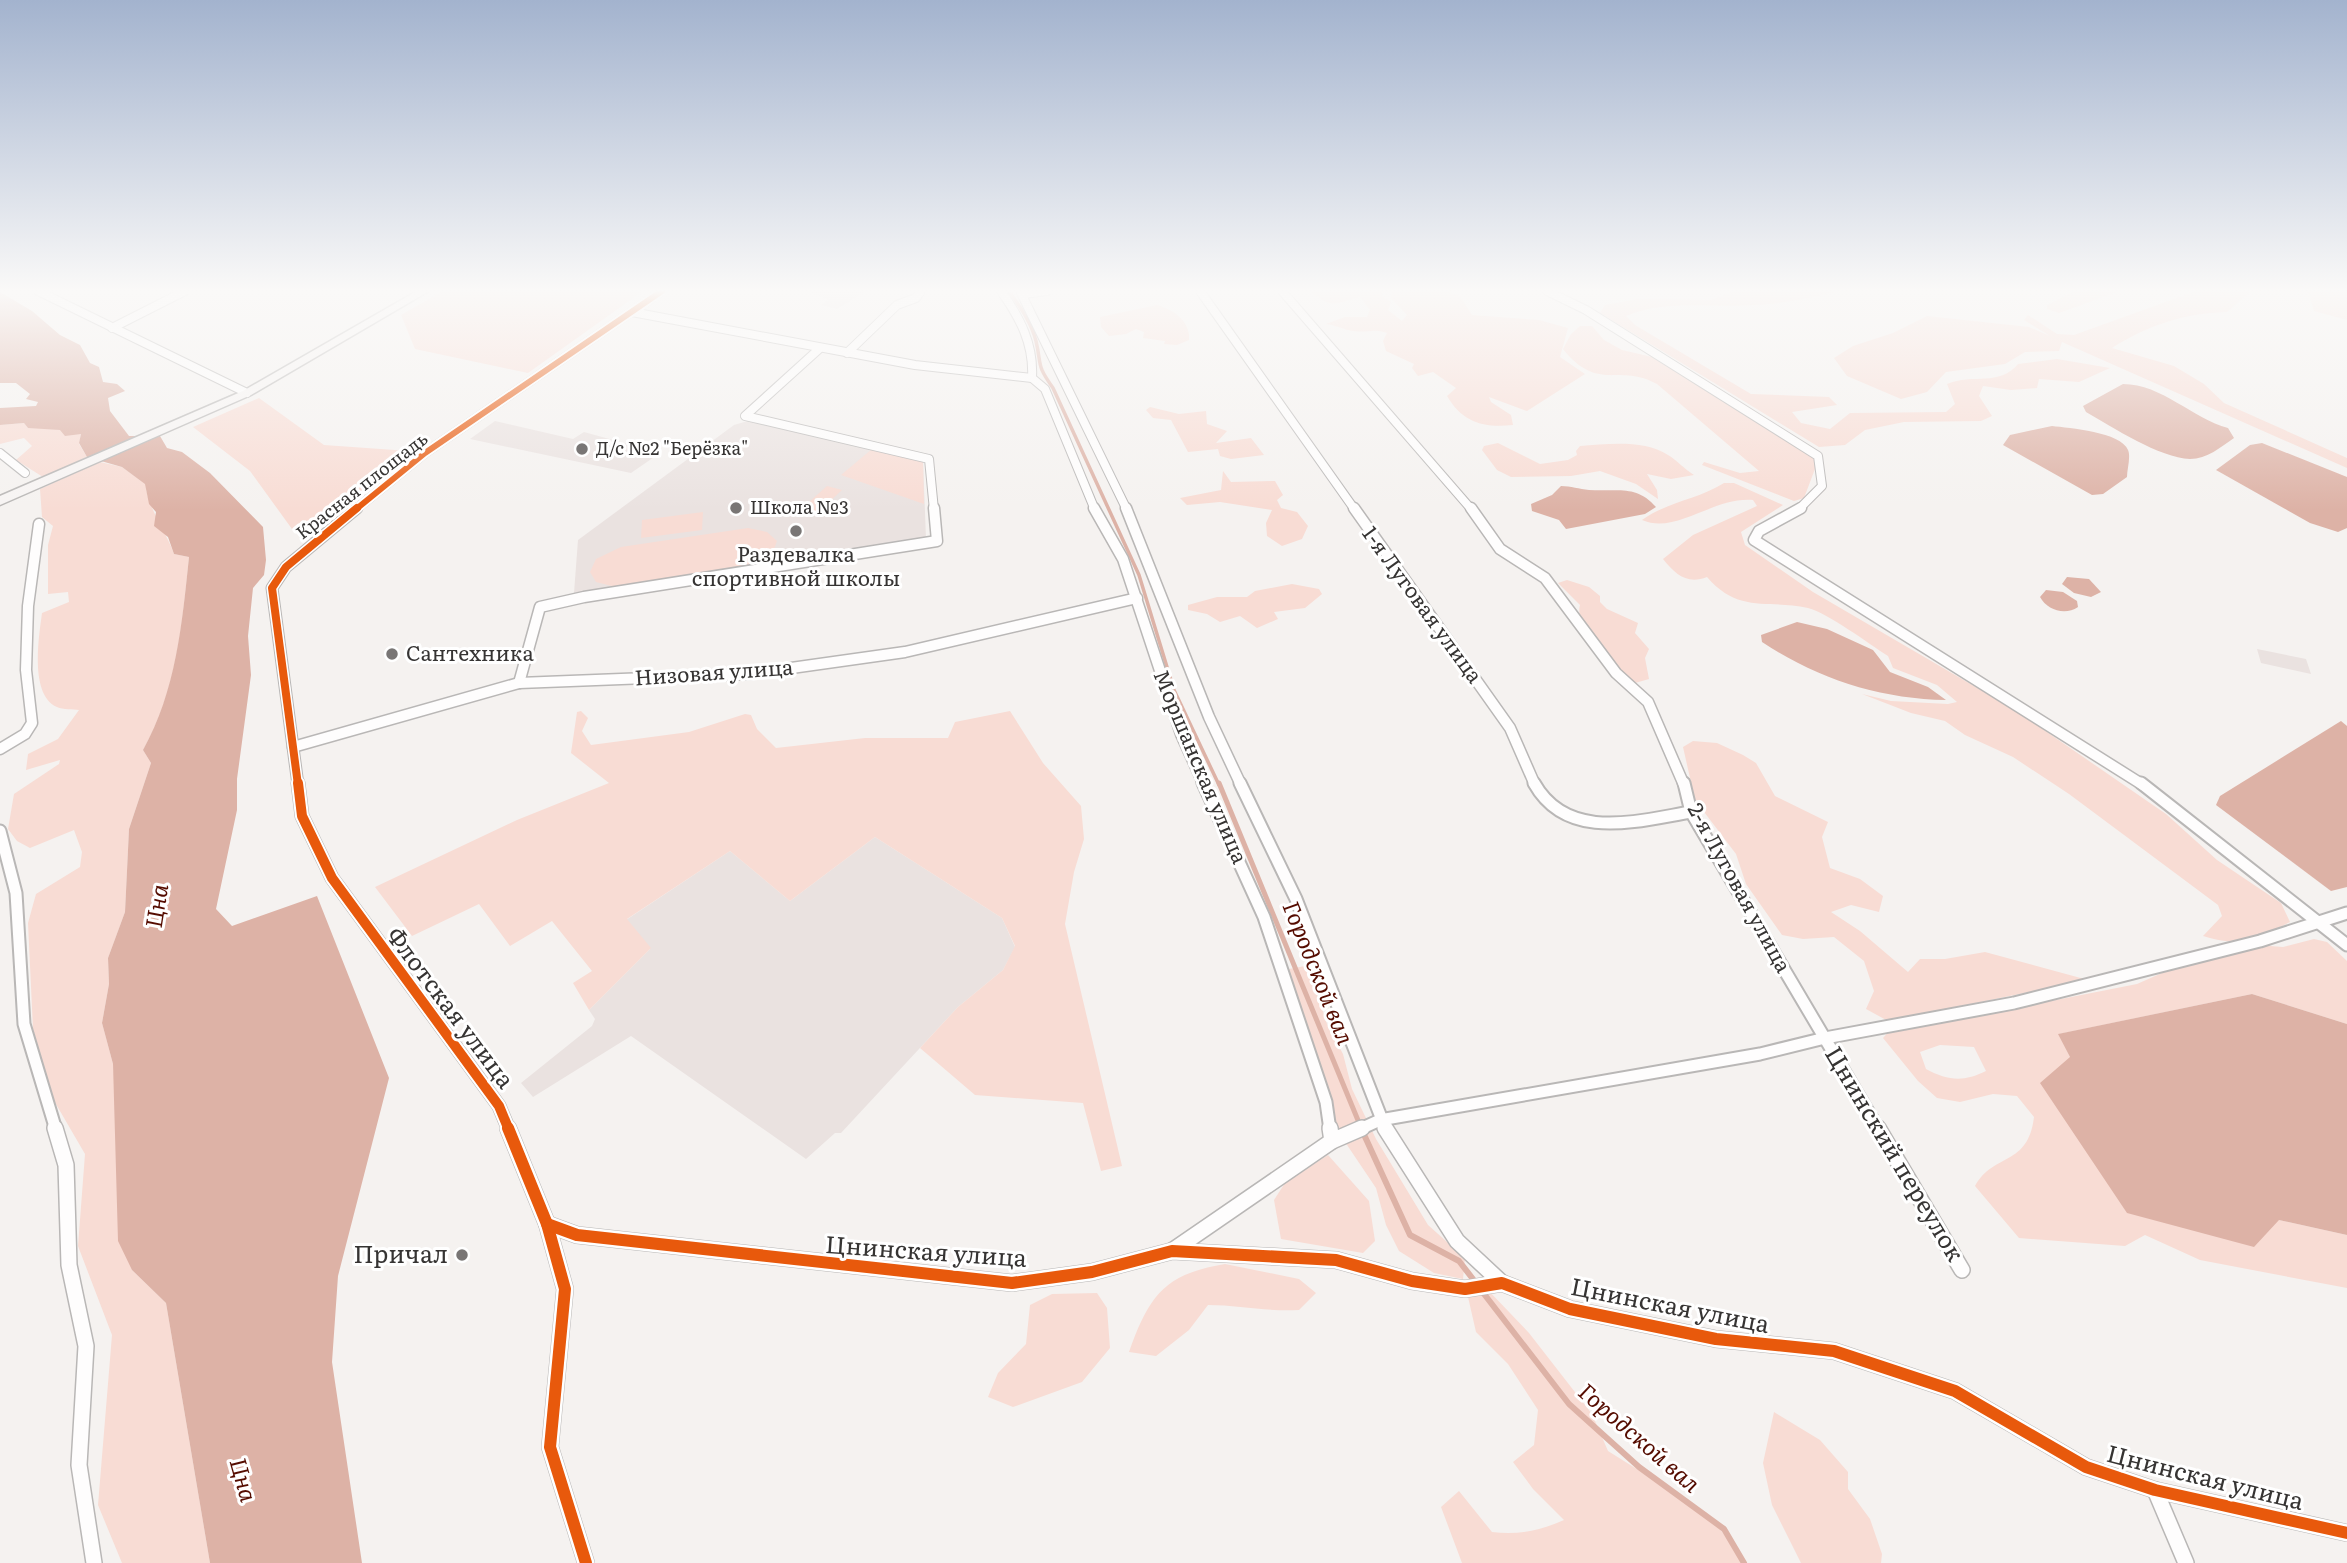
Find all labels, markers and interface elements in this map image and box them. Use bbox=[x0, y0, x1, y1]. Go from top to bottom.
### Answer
street label: Красная площадь bbox=[289, 424, 433, 545]
place label: Д/с №2 "Берёзка" bbox=[596, 434, 748, 461]
marker: Д/с №2 "Берёзка" bbox=[574, 441, 590, 457]
place label: Школа №3 bbox=[750, 493, 849, 520]
marker: Школа №3 bbox=[728, 500, 744, 516]
street label: 1-я Луговая улица bbox=[1356, 519, 1492, 689]
marker: Раздевалка спортивной школы bbox=[788, 523, 804, 539]
place label: Раздевалка спортивной школы bbox=[692, 537, 900, 592]
place label: Сантехника bbox=[406, 636, 534, 667]
marker: Сантехника bbox=[384, 646, 400, 662]
street label: Низовая улица bbox=[633, 649, 795, 692]
street label: Моршанская улица bbox=[1147, 664, 1257, 868]
street label: 2-я Луговая улица bbox=[1682, 796, 1801, 978]
water label: Цна bbox=[135, 881, 175, 930]
water label: Городской вал bbox=[1276, 895, 1364, 1049]
street label: Флотская улица bbox=[380, 919, 524, 1095]
street label: Цнинский переулок bbox=[1818, 1038, 1974, 1267]
street label: Цнинская улица bbox=[824, 1225, 1028, 1274]
place label: Причал bbox=[353, 1235, 448, 1270]
marker: Причал bbox=[454, 1247, 470, 1263]
street label: Цнинская улица bbox=[1568, 1267, 1773, 1340]
water label: Городской вал bbox=[1572, 1374, 1709, 1499]
street label: Цнинская улица bbox=[2103, 1434, 2308, 1517]
water label: Цна bbox=[223, 1454, 267, 1505]

